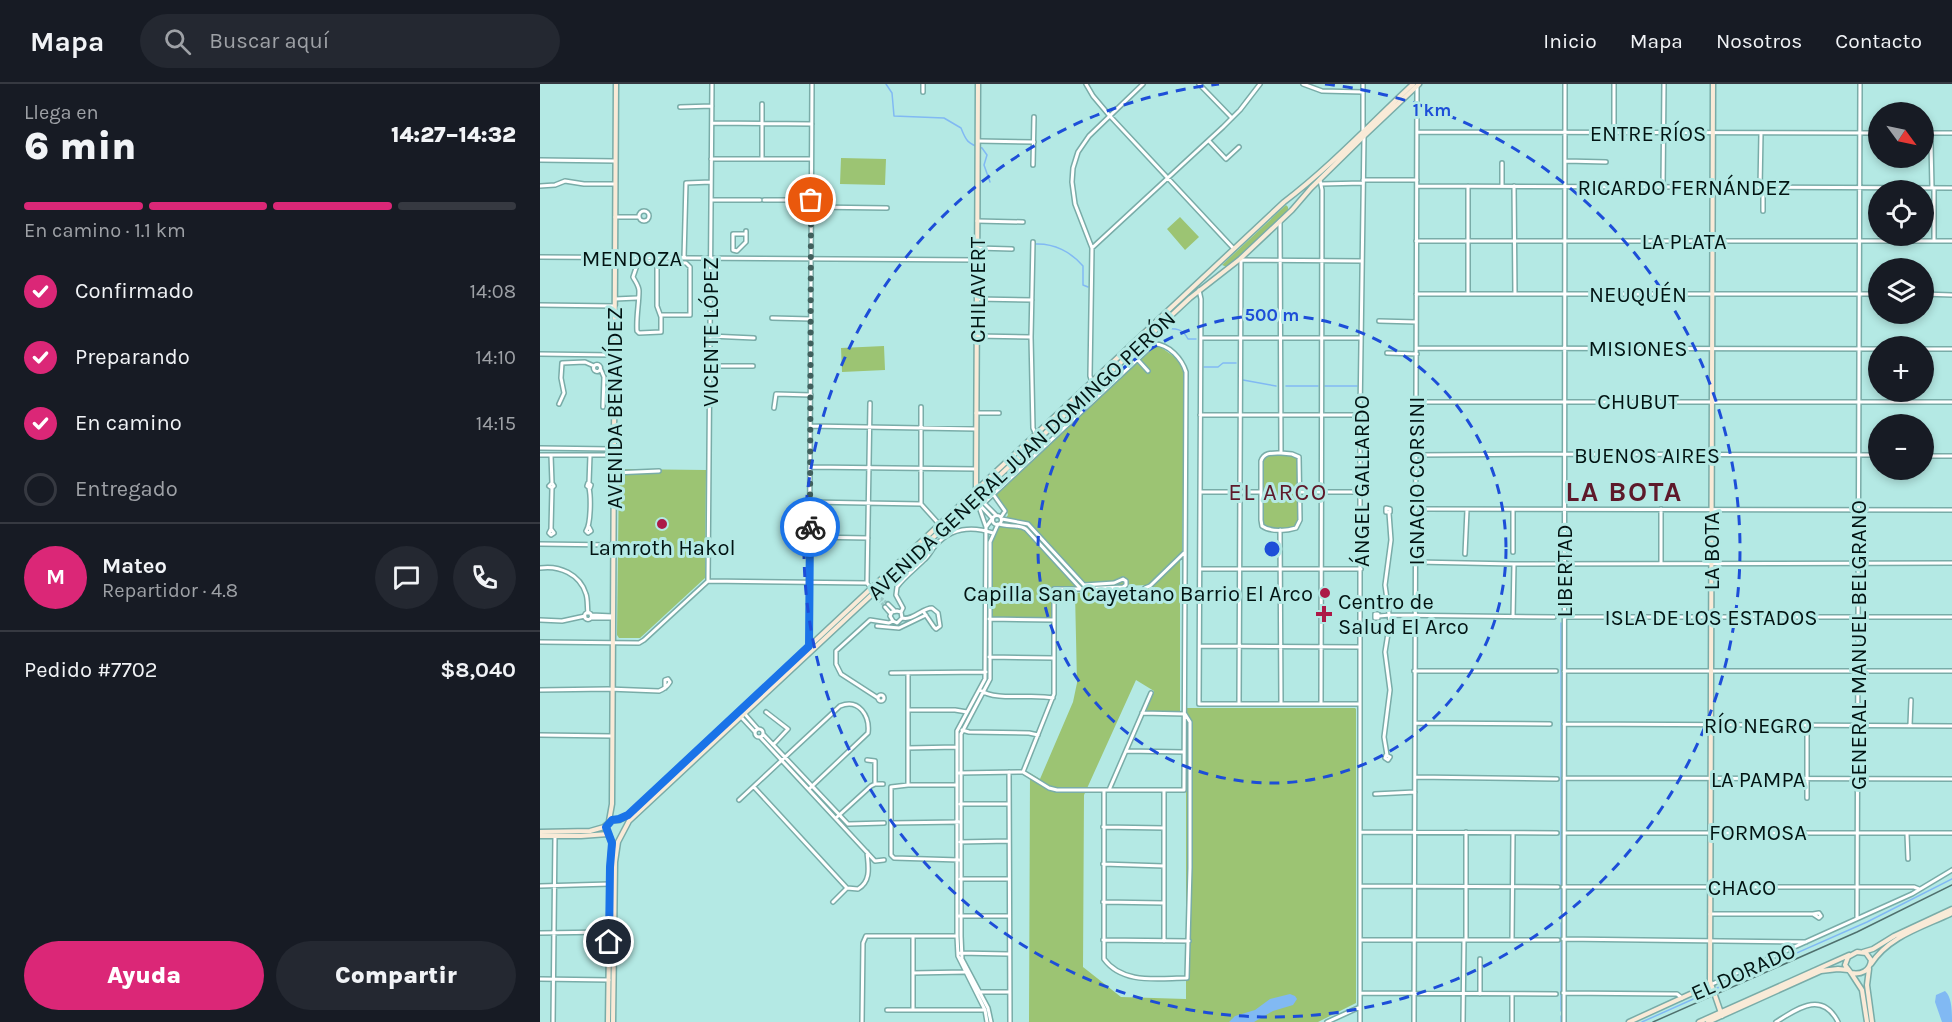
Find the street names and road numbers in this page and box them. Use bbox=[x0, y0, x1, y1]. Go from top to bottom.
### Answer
street label: ENTRE RÍOS bbox=[1590, 120, 1706, 147]
street label: RICARDO FERNÁNDEZ bbox=[1577, 174, 1791, 201]
street label: LA PLATA bbox=[1641, 229, 1727, 255]
street label: CHILAVERT bbox=[965, 237, 991, 343]
street label: MENDOZA bbox=[582, 246, 683, 272]
street label: VICENTE LÓPEZ bbox=[697, 257, 724, 407]
street label: NEUQUÉN bbox=[1589, 281, 1687, 308]
street label: AVENIDA GENERAL JUAN DOMINGO PERÓN bbox=[862, 305, 1181, 606]
street label: AVENIDA BENAVÍDEZ bbox=[601, 307, 628, 509]
street label: MISIONES bbox=[1588, 336, 1688, 362]
street label: CHUBUT bbox=[1597, 389, 1679, 415]
street label: ÁNGEL GALLARDO bbox=[1348, 395, 1375, 567]
street label: IGNACIO CORSINI bbox=[1404, 397, 1430, 565]
street label: BUENOS AIRES bbox=[1574, 443, 1720, 469]
street label: GENERAL MANUEL BELGRANO bbox=[1846, 500, 1872, 790]
street label: LA BOTA bbox=[1699, 511, 1725, 590]
street label: LIBERTAD bbox=[1552, 524, 1578, 618]
street label: ISLA DE LOS ESTADOS bbox=[1604, 605, 1818, 631]
street label: RÍO NEGRO bbox=[1704, 712, 1812, 739]
street label: LA PAMPA bbox=[1711, 767, 1806, 793]
street label: FORMOSA bbox=[1709, 820, 1807, 846]
street label: CHACO bbox=[1708, 875, 1776, 901]
street label: EL DORADO bbox=[1687, 937, 1800, 1006]

